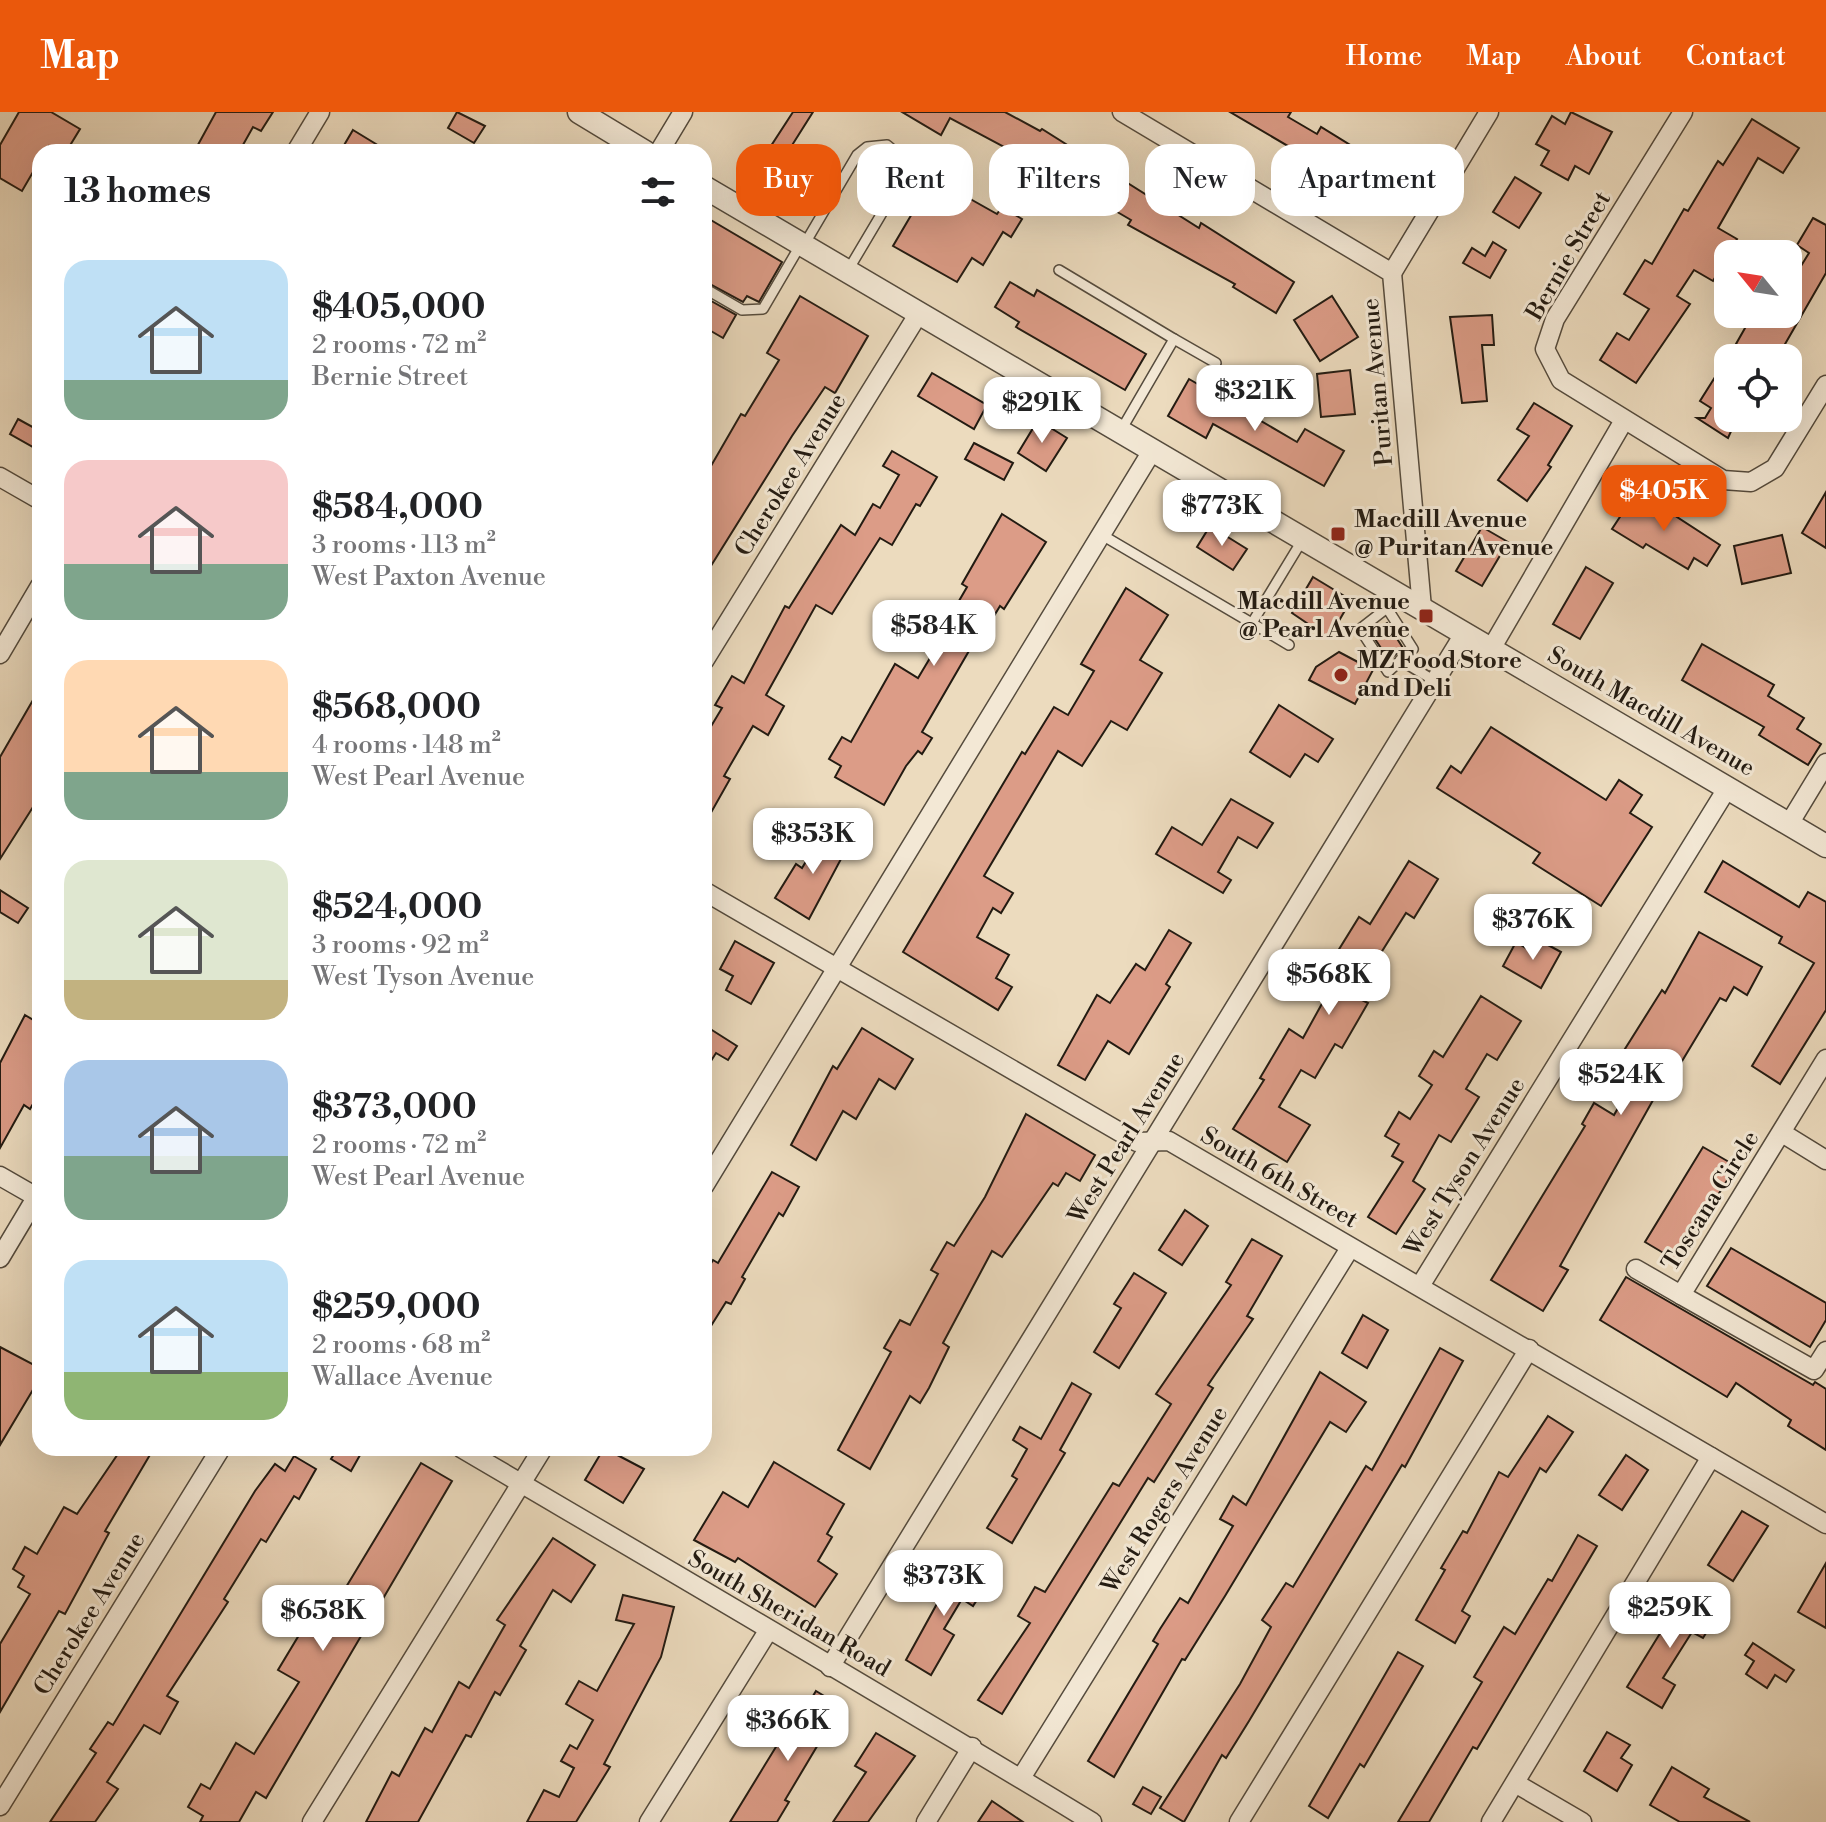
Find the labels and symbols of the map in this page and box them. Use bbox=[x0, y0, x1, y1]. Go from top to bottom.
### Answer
street label: Bernie Street bbox=[1519, 186, 1618, 327]
north arrow bbox=[1714, 240, 1802, 328]
street label: Puritan Avenue bbox=[1356, 297, 1400, 467]
pin: $321K bbox=[1199, 365, 1311, 433]
pin: $291K bbox=[986, 377, 1098, 445]
street label: Cherokee Avenue bbox=[729, 388, 853, 562]
pin: $405K bbox=[1608, 465, 1720, 533]
pin: $773K bbox=[1166, 480, 1278, 548]
place label: Macdill Avenue @ Puritan Avenue bbox=[1354, 505, 1554, 563]
marker: Macdill Avenue @ Puritan Avenue bbox=[1329, 525, 1347, 543]
place label: Macdill Avenue @ Pearl Avenue bbox=[1237, 587, 1410, 645]
pin: $584K bbox=[878, 600, 990, 668]
marker: Macdill Avenue @ Pearl Avenue bbox=[1417, 607, 1435, 625]
street label: South Macdill Avenue bbox=[1542, 640, 1760, 784]
place label: MZ Food Store and Deli bbox=[1357, 646, 1522, 704]
marker: MZ Food Store and Deli bbox=[1332, 666, 1350, 684]
pin: $353K bbox=[757, 808, 869, 876]
pin: $376K bbox=[1477, 894, 1589, 962]
pin: $568K bbox=[1273, 949, 1385, 1017]
street label: West Pearl Avenue bbox=[1062, 1047, 1192, 1230]
pin: $524K bbox=[1565, 1049, 1677, 1117]
street label: West Tyson Avenue bbox=[1397, 1072, 1532, 1263]
street label: South 6th Street bbox=[1195, 1121, 1363, 1235]
street label: Toscana Circle bbox=[1656, 1125, 1766, 1277]
street label: West Rogers Avenue bbox=[1095, 1401, 1235, 1600]
street label: Cherokee Avenue bbox=[28, 1527, 152, 1701]
street label: South Sheridan Road bbox=[683, 1544, 896, 1684]
pin: $373K bbox=[888, 1550, 1000, 1618]
pin: $259K bbox=[1614, 1582, 1726, 1650]
pin: $658K bbox=[267, 1585, 379, 1653]
pin: $366K bbox=[732, 1695, 844, 1763]

